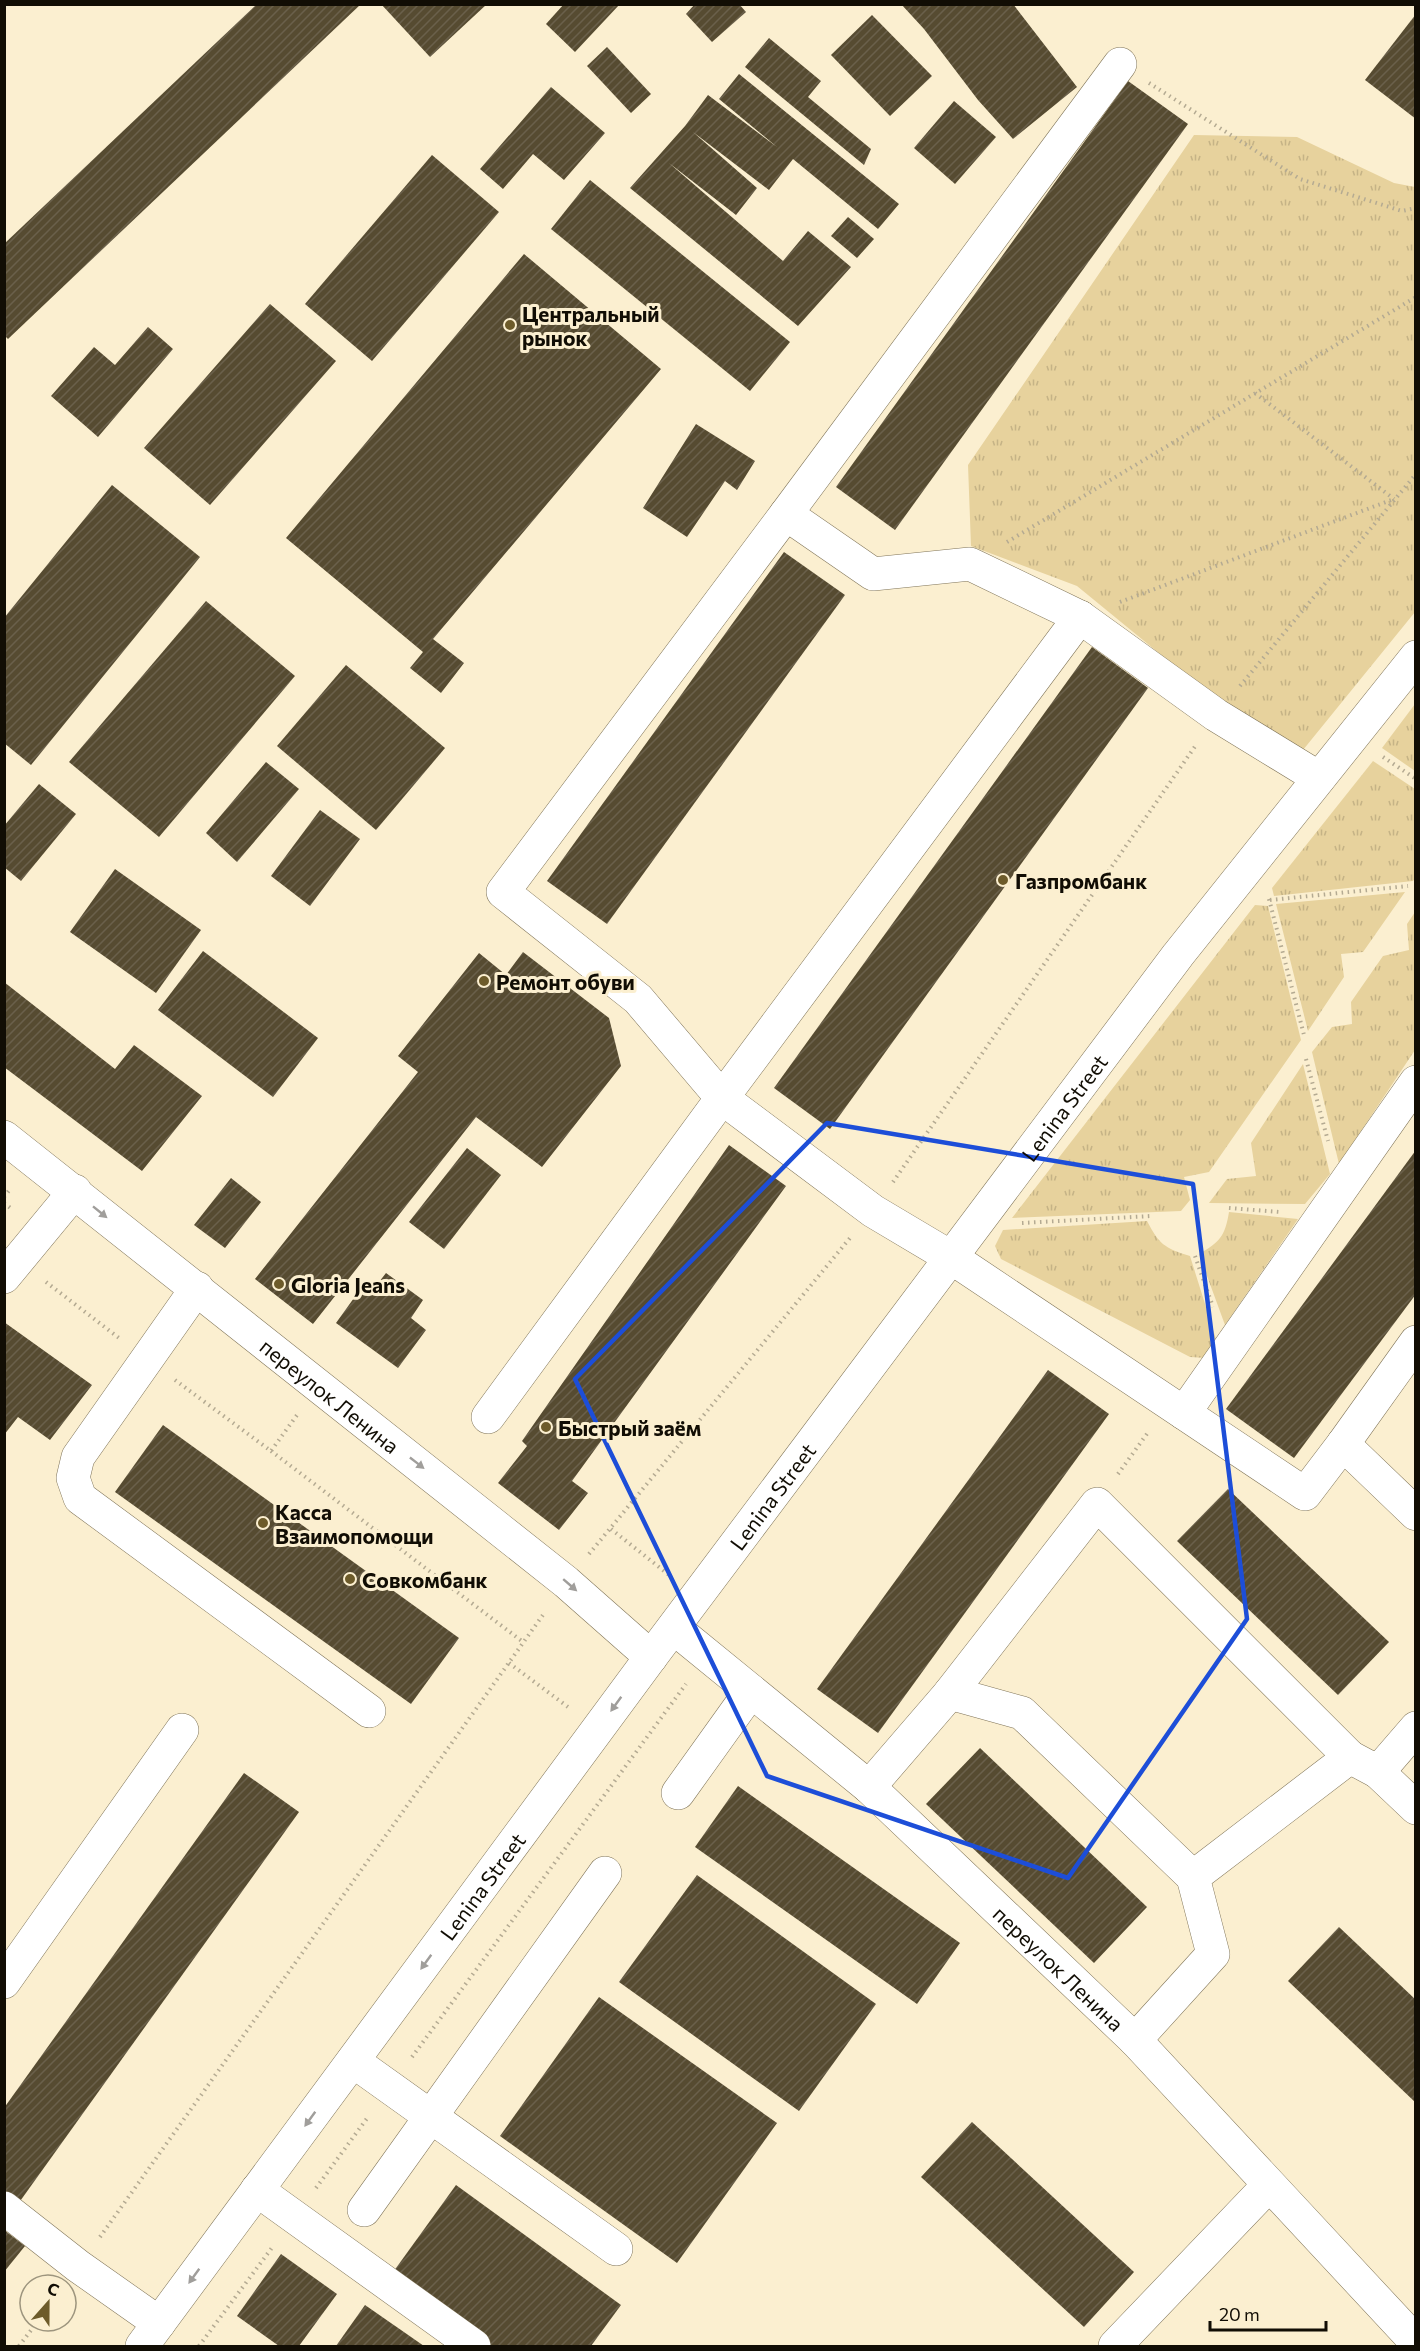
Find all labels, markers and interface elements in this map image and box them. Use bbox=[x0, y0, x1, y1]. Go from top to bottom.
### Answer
place label: Центральный рынок bbox=[522, 301, 660, 350]
marker: Центральный рынок bbox=[503, 318, 517, 332]
place label: Газпромбанк bbox=[1015, 868, 1147, 893]
marker: Газпромбанк bbox=[996, 873, 1010, 887]
place label: Ремонт обуви bbox=[496, 969, 635, 994]
marker: Ремонт обуви bbox=[477, 974, 491, 988]
street label: Lenina Street bbox=[1016, 1049, 1112, 1166]
one-way arrow bbox=[92, 1205, 108, 1218]
place label: Gloria Jeans bbox=[291, 1272, 405, 1297]
marker: Gloria Jeans bbox=[272, 1277, 286, 1291]
street label: переулок Ленина bbox=[256, 1333, 405, 1458]
place label: Быстрый заём bbox=[558, 1415, 701, 1440]
marker: Быстрый заём bbox=[539, 1420, 553, 1434]
street label: Lenina Street bbox=[724, 1438, 820, 1554]
one-way arrow bbox=[410, 1457, 425, 1469]
place label: Касса Взаимопомощи bbox=[275, 1499, 433, 1548]
marker: Касса Взаимопомощи bbox=[256, 1516, 270, 1530]
place label: Совкомбанк bbox=[362, 1567, 488, 1592]
marker: Совкомбанк bbox=[343, 1572, 357, 1586]
one-way arrow bbox=[562, 1578, 577, 1591]
one-way arrow bbox=[610, 1696, 622, 1712]
street label: Lenina Street bbox=[434, 1827, 530, 1944]
street label: переулок Ленина bbox=[989, 1900, 1129, 2035]
one-way arrow bbox=[420, 1955, 432, 1970]
one-way arrow bbox=[304, 2112, 316, 2127]
one-way arrow bbox=[188, 2268, 200, 2284]
north arrow bbox=[18, 2273, 78, 2333]
text: С bbox=[45, 2278, 62, 2299]
scale bar bbox=[1210, 2294, 1326, 2332]
text: 20 m bbox=[1219, 2303, 1260, 2325]

